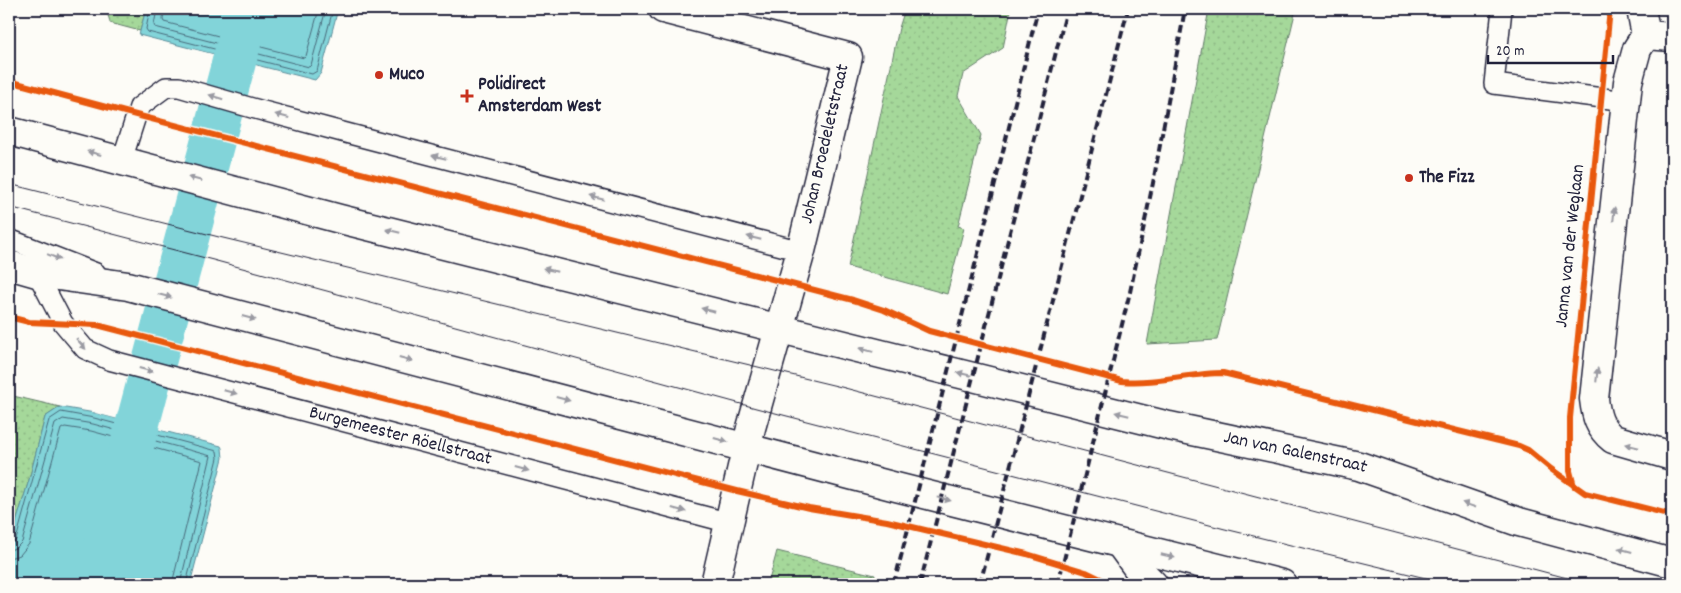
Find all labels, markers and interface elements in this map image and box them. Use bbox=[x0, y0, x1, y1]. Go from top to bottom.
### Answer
scale bar bbox=[1488, 32, 1614, 64]
text: 20 m bbox=[1496, 41, 1524, 63]
place label: Muco bbox=[389, 62, 425, 89]
street label: Johan Broedeletstraat bbox=[795, 62, 857, 226]
marker: Muco bbox=[373, 69, 385, 81]
place label: Polidirect Amsterdam West bbox=[478, 72, 601, 121]
marker: Polidirect Amsterdam West bbox=[460, 89, 474, 103]
one-way arrow bbox=[208, 93, 223, 101]
one-way arrow bbox=[274, 112, 290, 120]
one-way arrow bbox=[86, 149, 102, 157]
one-way arrow bbox=[432, 153, 447, 161]
street label: Janna van der Weglaan bbox=[1549, 163, 1593, 329]
place label: The Fizz bbox=[1419, 165, 1475, 192]
marker: The Fizz bbox=[1403, 172, 1415, 184]
one-way arrow bbox=[187, 175, 202, 183]
one-way arrow bbox=[589, 194, 604, 202]
one-way arrow bbox=[1610, 205, 1618, 221]
one-way arrow bbox=[385, 227, 400, 235]
one-way arrow bbox=[746, 234, 761, 242]
one-way arrow bbox=[47, 253, 61, 261]
one-way arrow bbox=[543, 266, 558, 274]
one-way arrow bbox=[158, 292, 173, 300]
one-way arrow bbox=[701, 306, 716, 314]
one-way arrow bbox=[241, 314, 256, 322]
one-way arrow bbox=[75, 337, 87, 349]
one-way arrow bbox=[858, 346, 873, 354]
one-way arrow bbox=[398, 355, 413, 363]
one-way arrow bbox=[138, 366, 153, 374]
one-way arrow bbox=[1593, 367, 1601, 383]
one-way arrow bbox=[956, 370, 971, 378]
one-way arrow bbox=[222, 388, 237, 396]
one-way arrow bbox=[556, 396, 571, 404]
street label: Burgemeester Röellstraat bbox=[306, 400, 495, 473]
one-way arrow bbox=[1114, 410, 1129, 418]
street label: Jan van Galenstraat bbox=[1221, 424, 1371, 481]
one-way arrow bbox=[713, 437, 728, 445]
one-way arrow bbox=[1624, 441, 1639, 449]
one-way arrow bbox=[515, 465, 530, 473]
one-way arrow bbox=[936, 495, 951, 503]
one-way arrow bbox=[1462, 501, 1477, 508]
one-way arrow bbox=[672, 506, 687, 514]
one-way arrow bbox=[1618, 546, 1633, 554]
one-way arrow bbox=[1160, 552, 1175, 560]

